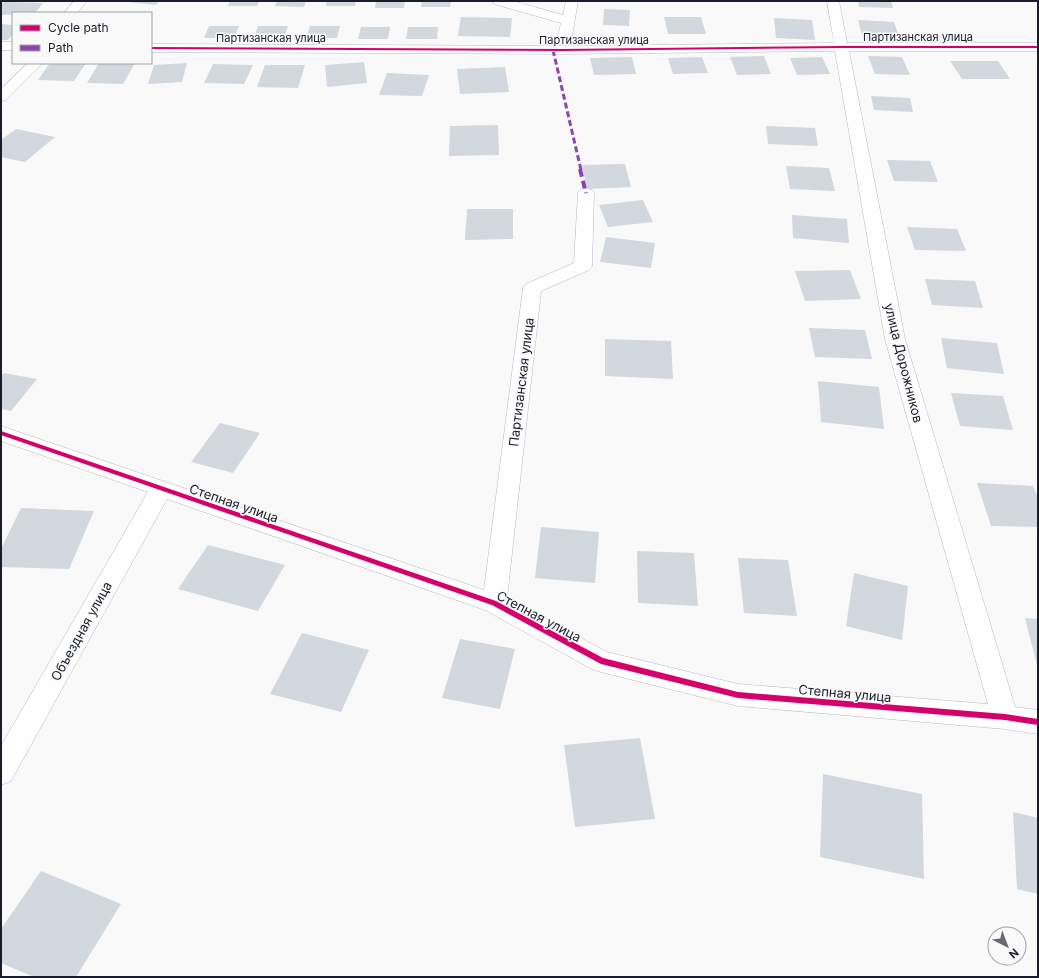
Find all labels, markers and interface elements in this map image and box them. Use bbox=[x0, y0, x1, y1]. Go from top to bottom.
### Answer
legend bbox=[12, 12, 152, 64]
text: Cycle path bbox=[48, 20, 109, 35]
street label: Партизанская улица bbox=[863, 30, 973, 44]
street label: Партизанская улица bbox=[216, 31, 326, 45]
street label: Партизанская улица bbox=[539, 33, 649, 47]
text: Path bbox=[48, 40, 73, 55]
street label: улица Дорожников bbox=[881, 302, 927, 424]
street label: Партизанская улица bbox=[505, 317, 537, 447]
street label: Степная улица bbox=[187, 480, 281, 526]
street label: Объездная улица bbox=[47, 579, 115, 683]
street label: Степная улица bbox=[494, 587, 584, 645]
street label: Степная улица bbox=[798, 681, 892, 705]
north arrow bbox=[987, 926, 1027, 966]
text: N bbox=[1006, 945, 1021, 961]

